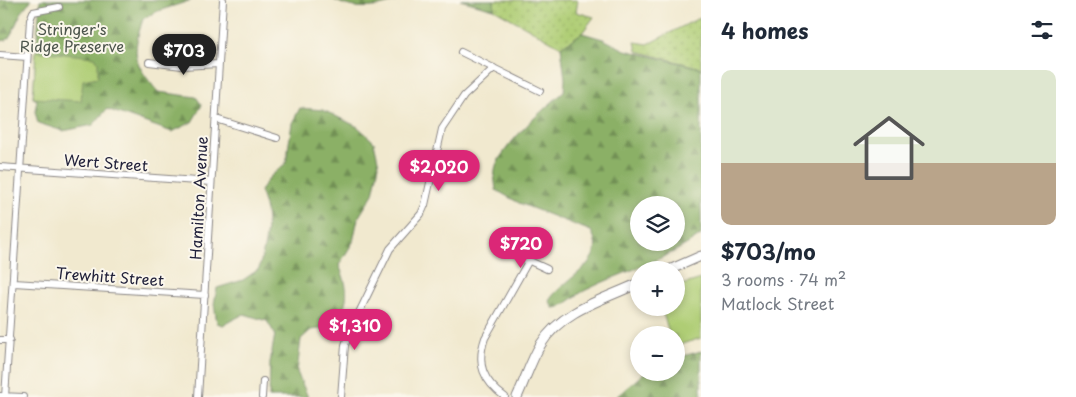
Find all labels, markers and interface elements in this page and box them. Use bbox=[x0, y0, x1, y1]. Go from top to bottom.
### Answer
text: 4 homes bbox=[721, 14, 808, 46]
icon: filters bbox=[1028, 16, 1056, 44]
park label: Stringer's Ridge Preserve bbox=[20, 17, 124, 57]
pin: $703 bbox=[154, 34, 214, 76]
text: $703 bbox=[163, 38, 205, 62]
icon: home bbox=[844, 103, 934, 193]
street label: Hamilton Avenue bbox=[183, 136, 213, 260]
street label: Wert Street bbox=[63, 148, 149, 176]
pin: $2,020 bbox=[398, 150, 480, 192]
text: $2,020 bbox=[410, 154, 468, 178]
map controls bbox=[630, 196, 685, 381]
button: layers bbox=[630, 196, 685, 251]
pin: $720 bbox=[491, 226, 551, 269]
text: $720 bbox=[500, 231, 542, 255]
text: $703/mo bbox=[721, 235, 816, 267]
street label: Trewhitt Street bbox=[55, 261, 165, 291]
button: + bbox=[630, 261, 685, 316]
text: 3 rooms · 74 m² bbox=[721, 267, 846, 291]
text: Matlock Street bbox=[721, 291, 834, 315]
pin: $1,310 bbox=[314, 308, 396, 351]
text: $1,310 bbox=[329, 313, 381, 337]
button: − bbox=[630, 326, 685, 381]

